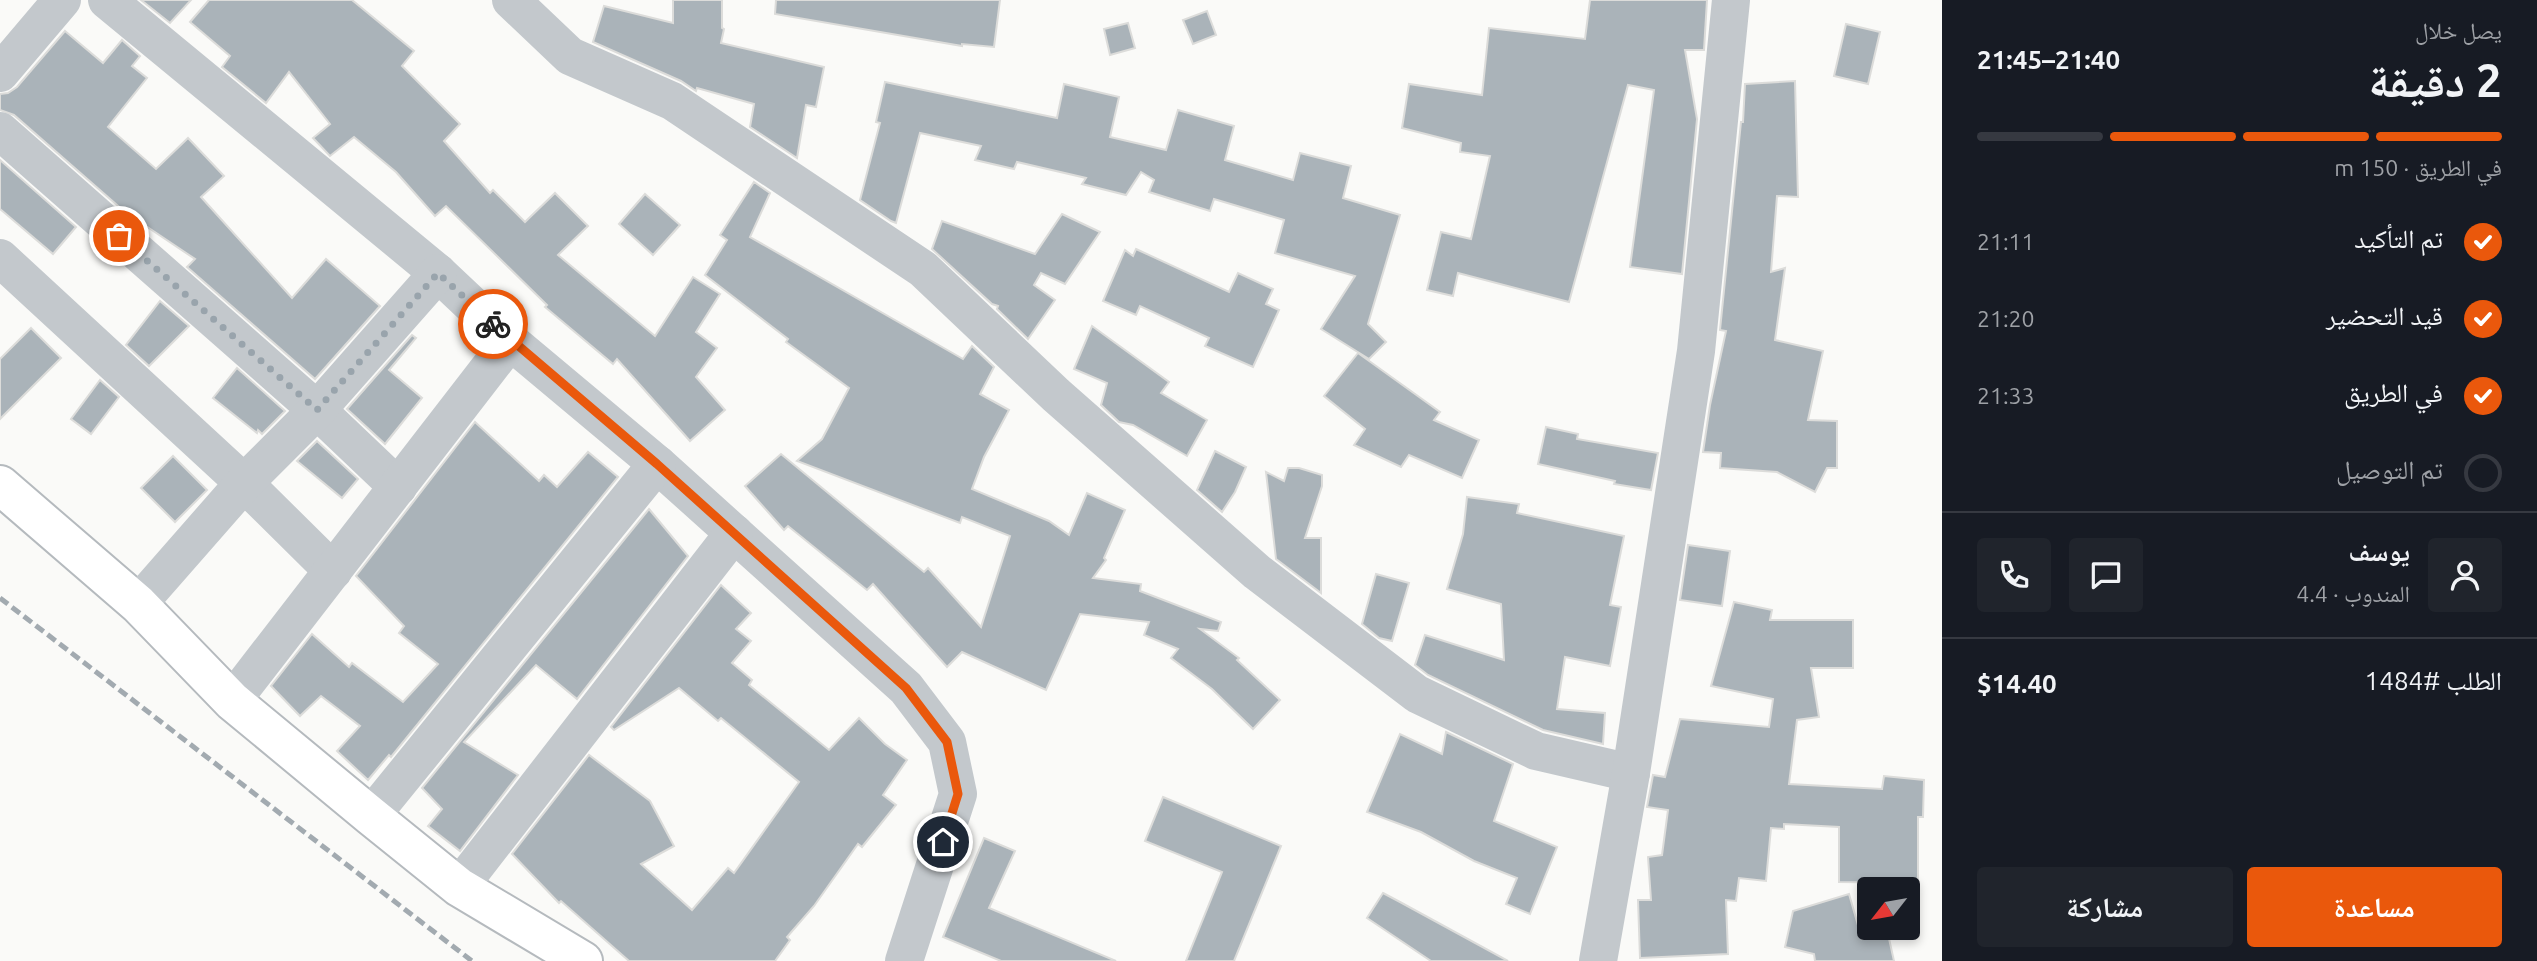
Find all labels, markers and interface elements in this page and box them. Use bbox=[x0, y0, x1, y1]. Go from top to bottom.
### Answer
text: يصل خلال bbox=[2415, 18, 2502, 43]
text: 21:40–21:45 bbox=[1977, 45, 2120, 74]
text: 2 دقيقة bbox=[2369, 54, 2502, 106]
text: في الطريق · 150 m bbox=[2334, 155, 2502, 180]
pin bbox=[89, 206, 149, 266]
icon: bag bbox=[100, 217, 138, 255]
icon: check bbox=[2464, 223, 2502, 261]
text: تم التأكيد bbox=[2354, 224, 2443, 253]
text: 21:11 bbox=[1977, 229, 2035, 254]
courier bbox=[458, 289, 528, 359]
icon: check bbox=[2464, 300, 2502, 338]
text: قيد التحضير bbox=[2326, 301, 2443, 330]
icon: bike bbox=[474, 305, 512, 343]
text: 21:20 bbox=[1977, 306, 2035, 331]
icon: check bbox=[2464, 377, 2502, 415]
text: في الطريق bbox=[2344, 378, 2443, 407]
text: 21:33 bbox=[1977, 383, 2035, 408]
text: تم التوصيل bbox=[2336, 455, 2443, 484]
text: يوسف bbox=[2349, 537, 2410, 566]
button: phone bbox=[1977, 538, 2051, 612]
button: chat bbox=[2069, 538, 2143, 612]
button: person bbox=[2428, 538, 2502, 612]
text: المندوب · 4.4 bbox=[2296, 581, 2410, 606]
text: الطلب #1484 bbox=[2365, 666, 2502, 695]
text: $14.40 bbox=[1977, 669, 2057, 698]
pin bbox=[913, 812, 973, 872]
icon: home bbox=[924, 823, 962, 861]
button: مشاركة bbox=[1977, 867, 2233, 947]
button: مساعدة bbox=[2247, 867, 2502, 947]
north arrow bbox=[1857, 877, 1920, 940]
map controls bbox=[1857, 877, 1920, 940]

